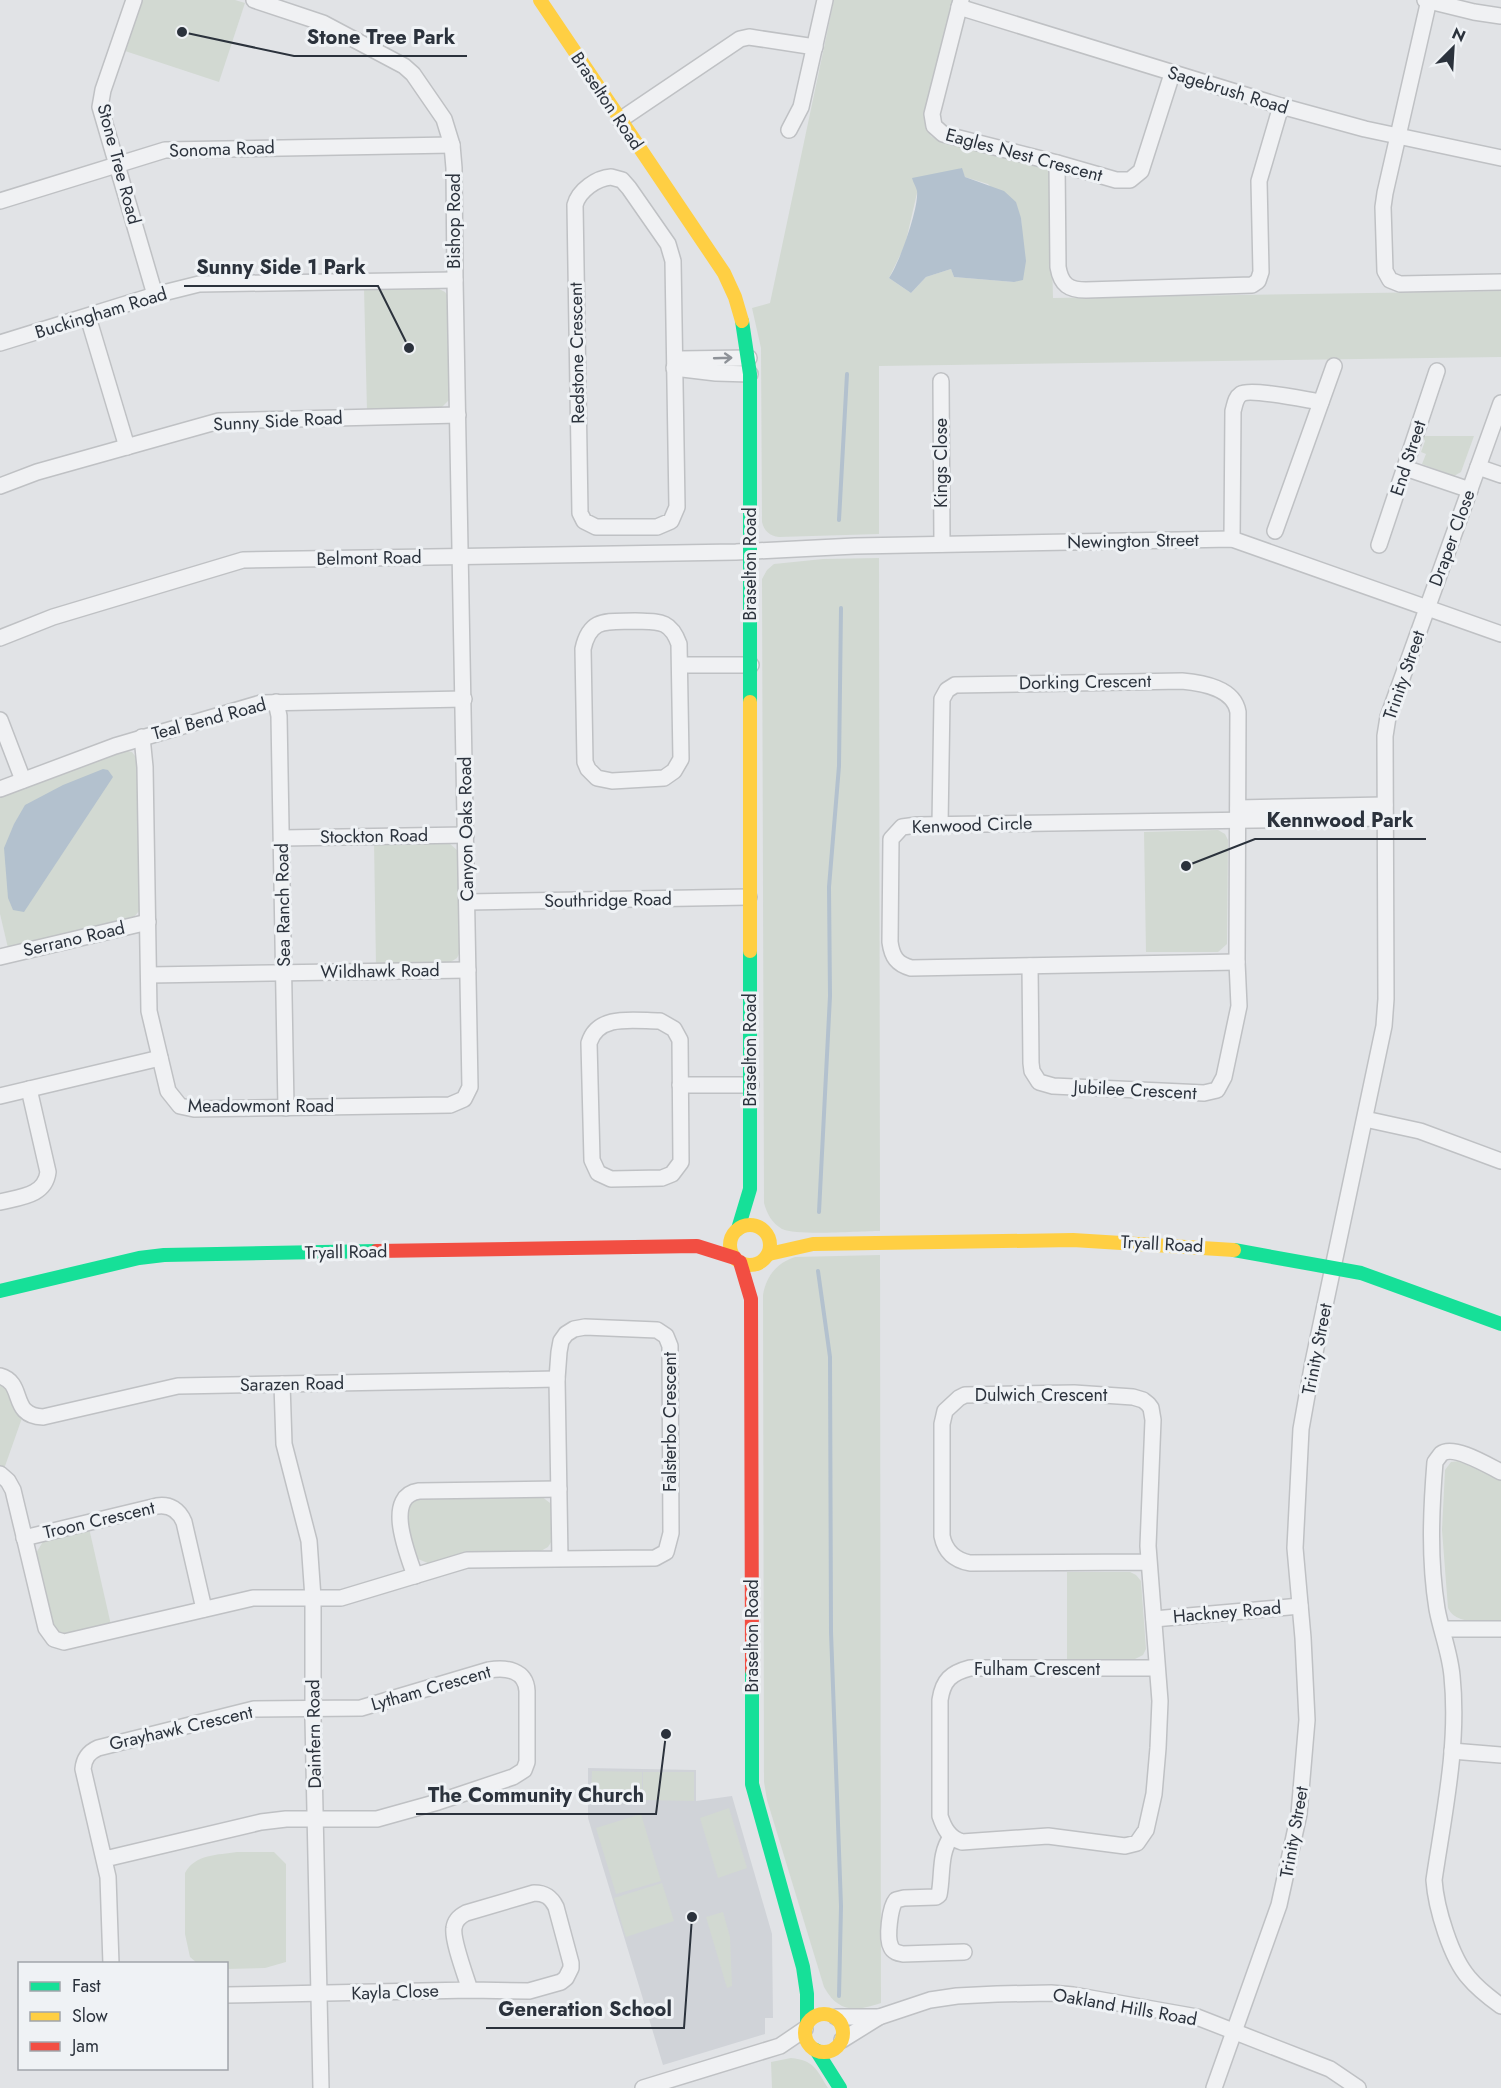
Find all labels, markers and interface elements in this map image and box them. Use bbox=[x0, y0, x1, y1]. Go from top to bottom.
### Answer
callout: Stone Tree Park bbox=[294, 18, 467, 56]
north arrow bbox=[1423, 18, 1483, 78]
text: N bbox=[1448, 22, 1469, 48]
text: Stone Tree Park bbox=[307, 23, 456, 52]
street label: Braselton Road bbox=[565, 47, 649, 155]
street label: Sagebrush Road bbox=[1164, 59, 1292, 121]
street label: Stone Tree Road bbox=[90, 101, 148, 227]
street label: Eagles Nest Crescent bbox=[943, 122, 1106, 189]
street label: Sonoma Road bbox=[169, 134, 275, 164]
street label: Bishop Road bbox=[441, 173, 467, 269]
callout: Sunny Side 1 Park bbox=[184, 248, 378, 286]
text: Sunny Side 1 Park bbox=[196, 253, 366, 282]
street label: Buckingham Road bbox=[32, 281, 170, 345]
street label: Redstone Crescent bbox=[563, 281, 591, 424]
one-way arrow bbox=[712, 353, 732, 364]
street label: Sunny Side Road bbox=[213, 405, 343, 437]
street label: End Street bbox=[1384, 416, 1433, 499]
street label: Kings Close bbox=[928, 418, 954, 508]
street label: Draper Close bbox=[1423, 486, 1481, 590]
street label: Braselton Road bbox=[737, 507, 763, 621]
street label: Newington Street bbox=[1067, 527, 1200, 555]
street label: Belmont Road bbox=[316, 544, 422, 572]
street label: Trinity Street bbox=[1377, 626, 1432, 723]
street label: Dorking Crescent bbox=[1019, 668, 1152, 696]
street label: Teal Bend Road bbox=[149, 691, 269, 747]
street label: Canyon Oaks Road bbox=[452, 756, 480, 902]
callout: Kennwood Park bbox=[1255, 801, 1426, 839]
text: Kennwood Park bbox=[1267, 806, 1414, 835]
street label: Kenwood Circle bbox=[911, 810, 1033, 840]
street label: Stockton Road bbox=[320, 822, 428, 850]
street label: Sea Ranch Road bbox=[269, 843, 297, 967]
street label: Southridge Road bbox=[544, 886, 672, 914]
street label: Serrano Road bbox=[21, 915, 127, 963]
street label: Wildhawk Road bbox=[320, 957, 440, 985]
street label: Braselton Road bbox=[737, 993, 763, 1107]
street label: Jubilee Crescent bbox=[1071, 1074, 1198, 1106]
street label: Meadowmont Road bbox=[188, 1093, 334, 1119]
street label: Tryall Road bbox=[1120, 1229, 1204, 1259]
street label: Tryall Road bbox=[304, 1238, 388, 1266]
street label: Trinity Street bbox=[1295, 1300, 1339, 1397]
street label: Falsterbo Crescent bbox=[657, 1351, 683, 1492]
street label: Sarazen Road bbox=[240, 1370, 344, 1398]
street label: Dulwich Crescent bbox=[975, 1382, 1108, 1408]
street label: Troon Crescent bbox=[41, 1494, 158, 1545]
street label: Braselton Road bbox=[739, 1579, 765, 1693]
street label: Hackney Road bbox=[1172, 1594, 1282, 1630]
street label: Fulham Crescent bbox=[974, 1656, 1101, 1682]
street label: Lytham Crescent bbox=[368, 1658, 495, 1718]
street label: Dainfern Road bbox=[300, 1679, 328, 1789]
street label: Grayhawk Crescent bbox=[107, 1699, 256, 1757]
callout: The Community Church bbox=[416, 1776, 656, 1814]
text: The Community Church bbox=[428, 1781, 644, 1810]
street label: Trinity Street bbox=[1273, 1784, 1315, 1880]
legend bbox=[18, 1962, 228, 2070]
text: Fast bbox=[72, 1973, 101, 1999]
street label: Kayla Close bbox=[351, 1977, 439, 2007]
street label: Oakland Hills Road bbox=[1051, 1982, 1199, 2032]
callout: Generation School bbox=[486, 1990, 684, 2028]
text: Generation School bbox=[498, 1995, 672, 2024]
text: Slow bbox=[72, 2003, 109, 2029]
text: Jam bbox=[70, 2033, 99, 2059]

